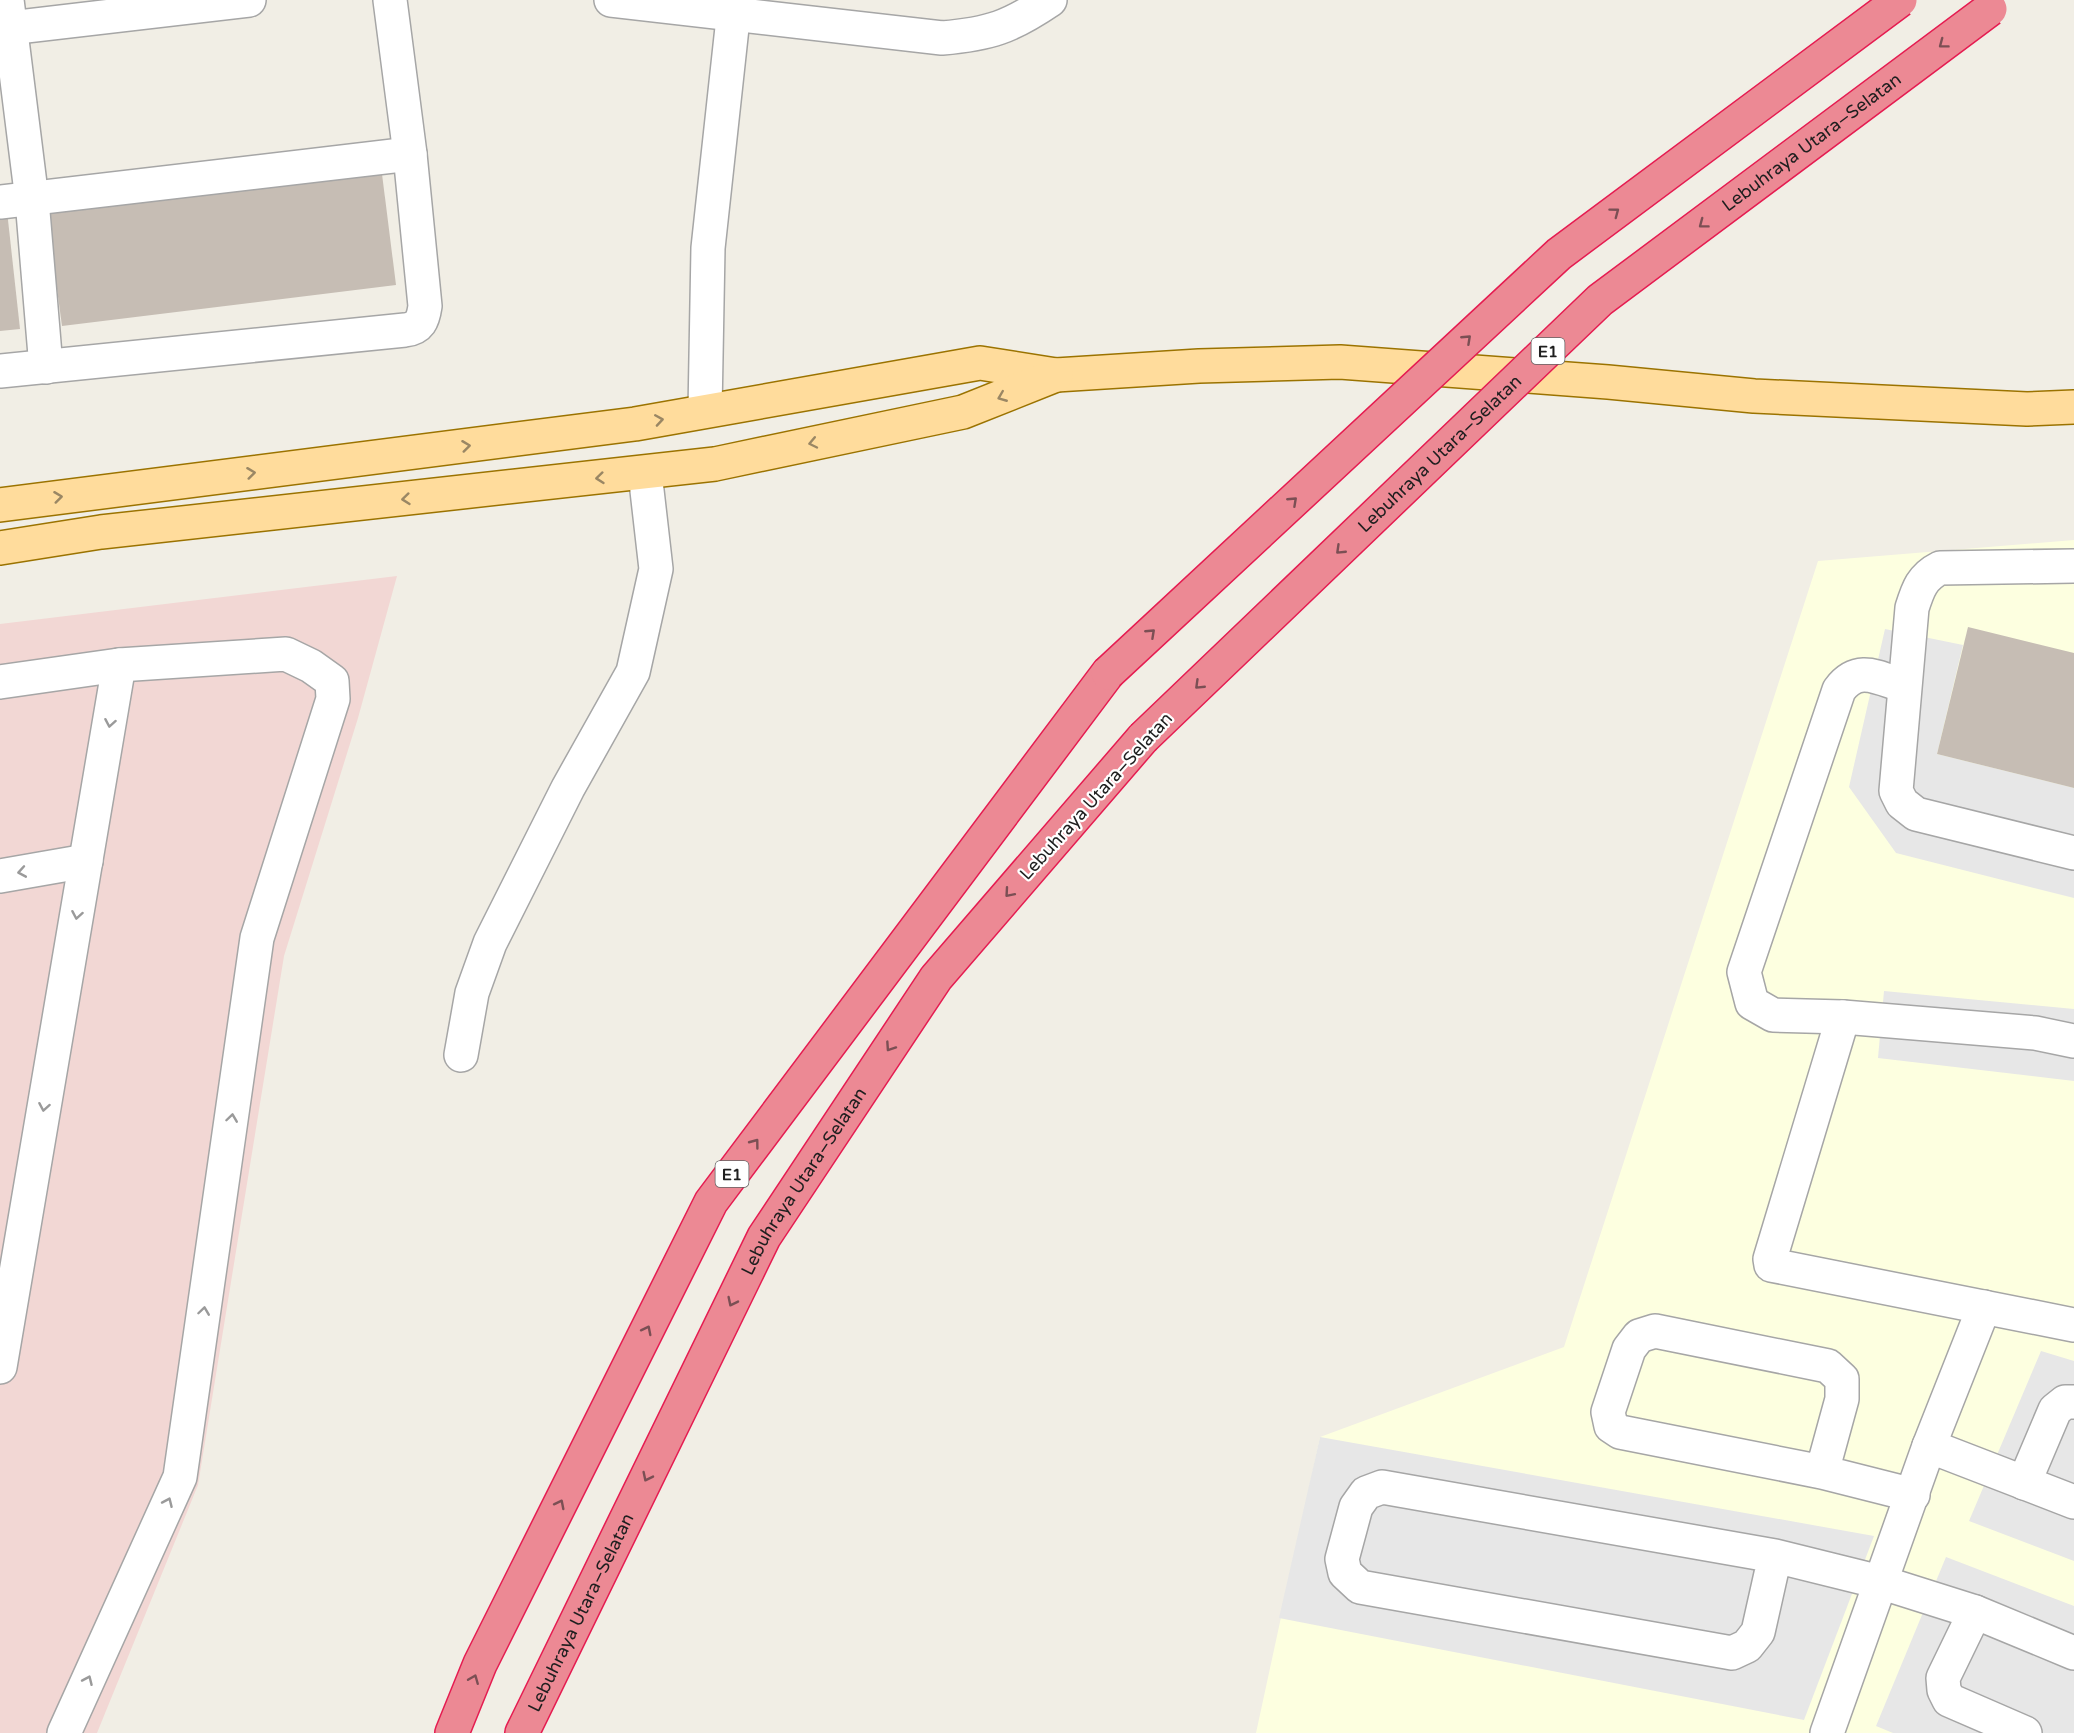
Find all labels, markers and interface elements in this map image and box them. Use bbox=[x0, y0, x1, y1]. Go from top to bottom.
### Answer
one-way arrow bbox=[1939, 37, 1950, 48]
street label: Lebuhraya Utara–Selatan bbox=[1718, 68, 1906, 216]
one-way arrow bbox=[1608, 209, 1619, 220]
one-way arrow bbox=[1699, 216, 1710, 227]
one-way arrow bbox=[1460, 335, 1471, 346]
road number: E1 bbox=[1532, 338, 1564, 364]
street label: Lebuhraya Utara–Selatan bbox=[1353, 370, 1526, 537]
one-way arrow bbox=[997, 389, 1007, 402]
one-way arrow bbox=[654, 414, 664, 426]
one-way arrow bbox=[808, 436, 818, 449]
one-way arrow bbox=[461, 440, 470, 452]
one-way arrow bbox=[247, 467, 256, 480]
one-way arrow bbox=[595, 471, 604, 484]
one-way arrow bbox=[53, 492, 63, 504]
one-way arrow bbox=[401, 492, 411, 505]
one-way arrow bbox=[1287, 497, 1297, 508]
one-way arrow bbox=[1336, 542, 1347, 553]
one-way arrow bbox=[1143, 630, 1154, 641]
one-way arrow bbox=[1195, 677, 1206, 688]
street label: Lebuhraya Utara–Selatan bbox=[1015, 708, 1177, 884]
one-way arrow bbox=[104, 718, 116, 728]
one-way arrow bbox=[18, 865, 28, 878]
one-way arrow bbox=[1005, 886, 1016, 897]
one-way arrow bbox=[71, 910, 84, 920]
one-way arrow bbox=[886, 1040, 897, 1051]
street label: Lebuhraya Utara–Selatan bbox=[736, 1083, 871, 1279]
one-way arrow bbox=[39, 1103, 51, 1112]
one-way arrow bbox=[225, 1113, 237, 1123]
one-way arrow bbox=[748, 1139, 759, 1150]
road number: E1 bbox=[716, 1161, 748, 1187]
one-way arrow bbox=[728, 1295, 740, 1306]
one-way arrow bbox=[198, 1306, 210, 1316]
one-way arrow bbox=[640, 1325, 652, 1336]
one-way arrow bbox=[642, 1471, 654, 1482]
one-way arrow bbox=[161, 1497, 173, 1508]
one-way arrow bbox=[553, 1500, 564, 1510]
street label: Lebuhraya Utara–Selatan bbox=[523, 1510, 639, 1715]
one-way arrow bbox=[467, 1674, 479, 1685]
one-way arrow bbox=[81, 1675, 93, 1686]

